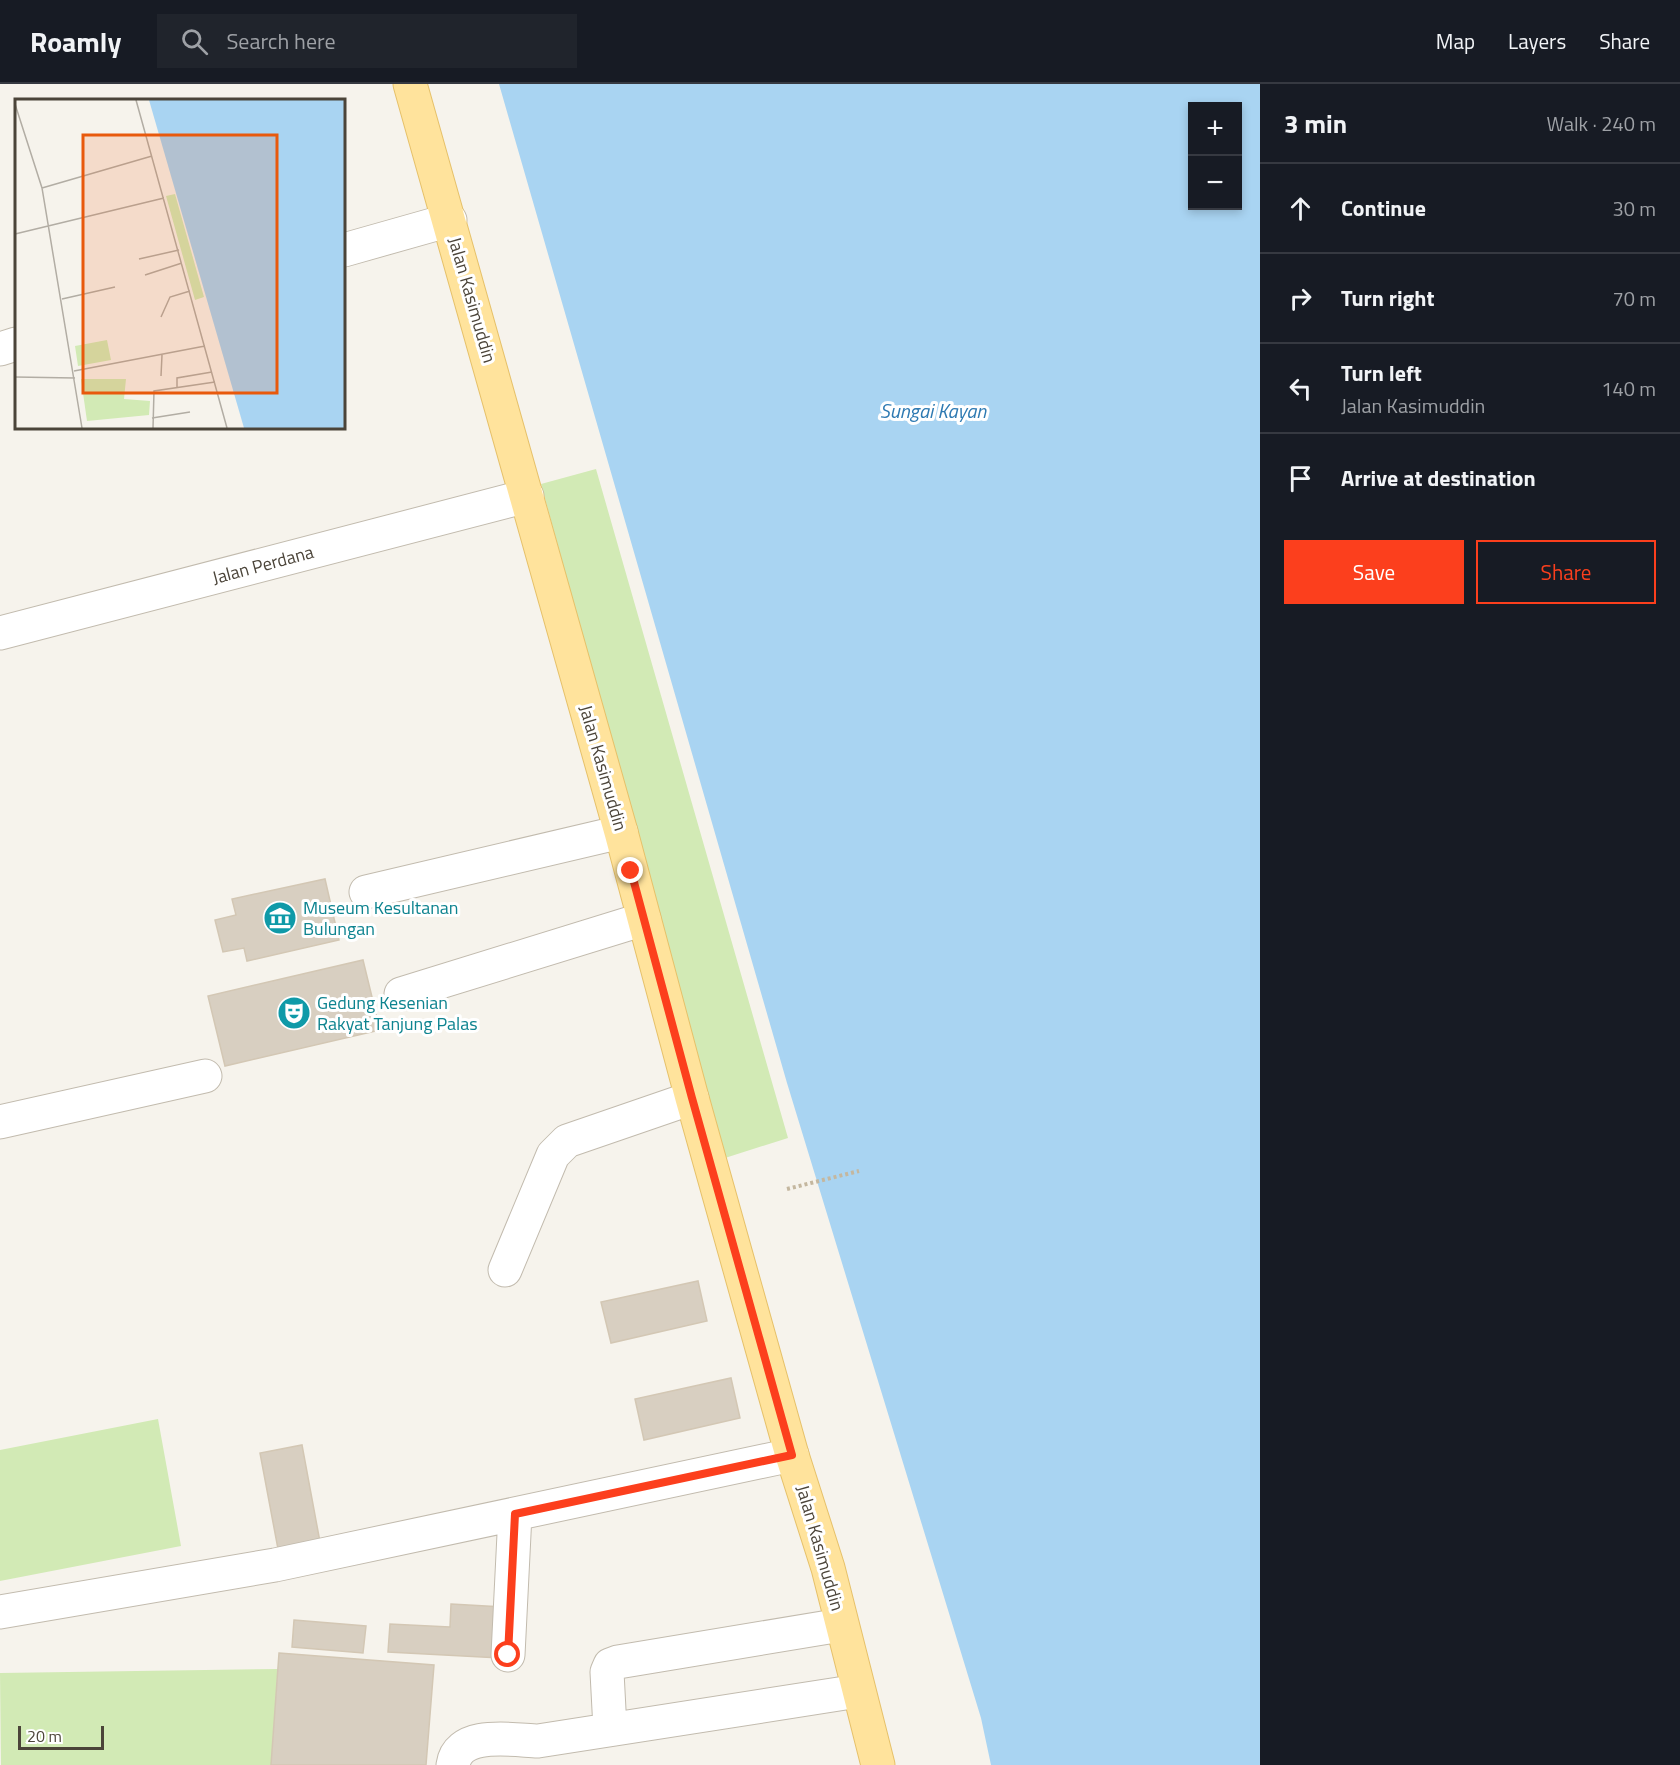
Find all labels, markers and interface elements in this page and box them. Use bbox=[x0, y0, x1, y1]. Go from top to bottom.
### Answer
search box bbox=[157, 14, 577, 68]
text: Roamly bbox=[30, 20, 121, 63]
text: Search here bbox=[226, 24, 336, 58]
icon: search bbox=[178, 25, 211, 58]
text: Map bbox=[1436, 25, 1475, 57]
text: Layers bbox=[1508, 25, 1566, 57]
text: Share bbox=[1599, 25, 1650, 57]
inset map bbox=[15, 99, 345, 429]
map controls bbox=[1188, 102, 1242, 210]
button: + bbox=[1188, 102, 1242, 156]
text: 3 min bbox=[1284, 104, 1347, 143]
text: Walk · 240 m bbox=[1547, 108, 1656, 139]
button: − bbox=[1188, 156, 1242, 210]
text: Continue bbox=[1341, 191, 1426, 225]
icon: ahead bbox=[1284, 192, 1317, 225]
text: 30 m bbox=[1612, 193, 1656, 224]
street label: Jalan Kasimuddin bbox=[442, 234, 503, 366]
text: Turn right bbox=[1341, 281, 1435, 315]
icon: right bbox=[1284, 282, 1317, 315]
text: 70 m bbox=[1612, 283, 1656, 314]
text: Turn left bbox=[1341, 356, 1422, 390]
icon: left bbox=[1284, 372, 1317, 405]
text: 140 m bbox=[1601, 373, 1656, 404]
text: Jalan Kasimuddin bbox=[1341, 390, 1485, 421]
water label: Sungai Kayan bbox=[880, 395, 987, 426]
text: Arrive at destination bbox=[1341, 461, 1536, 495]
icon: arrive bbox=[1284, 462, 1317, 495]
street label: Jalan Perdana bbox=[209, 538, 317, 591]
button: Save bbox=[1284, 540, 1464, 604]
button: Share bbox=[1476, 540, 1656, 604]
street label: Jalan Kasimuddin bbox=[573, 702, 634, 834]
route end bbox=[617, 857, 643, 883]
place label: Museum Kesultanan Bulungan bbox=[303, 894, 459, 942]
museum icon: Museum Kesultanan Bulungan bbox=[262, 900, 298, 936]
place label: Gedung Kesenian Rakyat Tanjung Palas bbox=[317, 989, 478, 1037]
theatre icon: Gedung Kesenian Rakyat Tanjung Palas bbox=[276, 995, 312, 1031]
street label: Jalan Kasimuddin bbox=[790, 1482, 851, 1614]
route start bbox=[494, 1641, 520, 1667]
scale bar bbox=[18, 1723, 104, 1750]
text: 20 m bbox=[27, 1724, 62, 1748]

